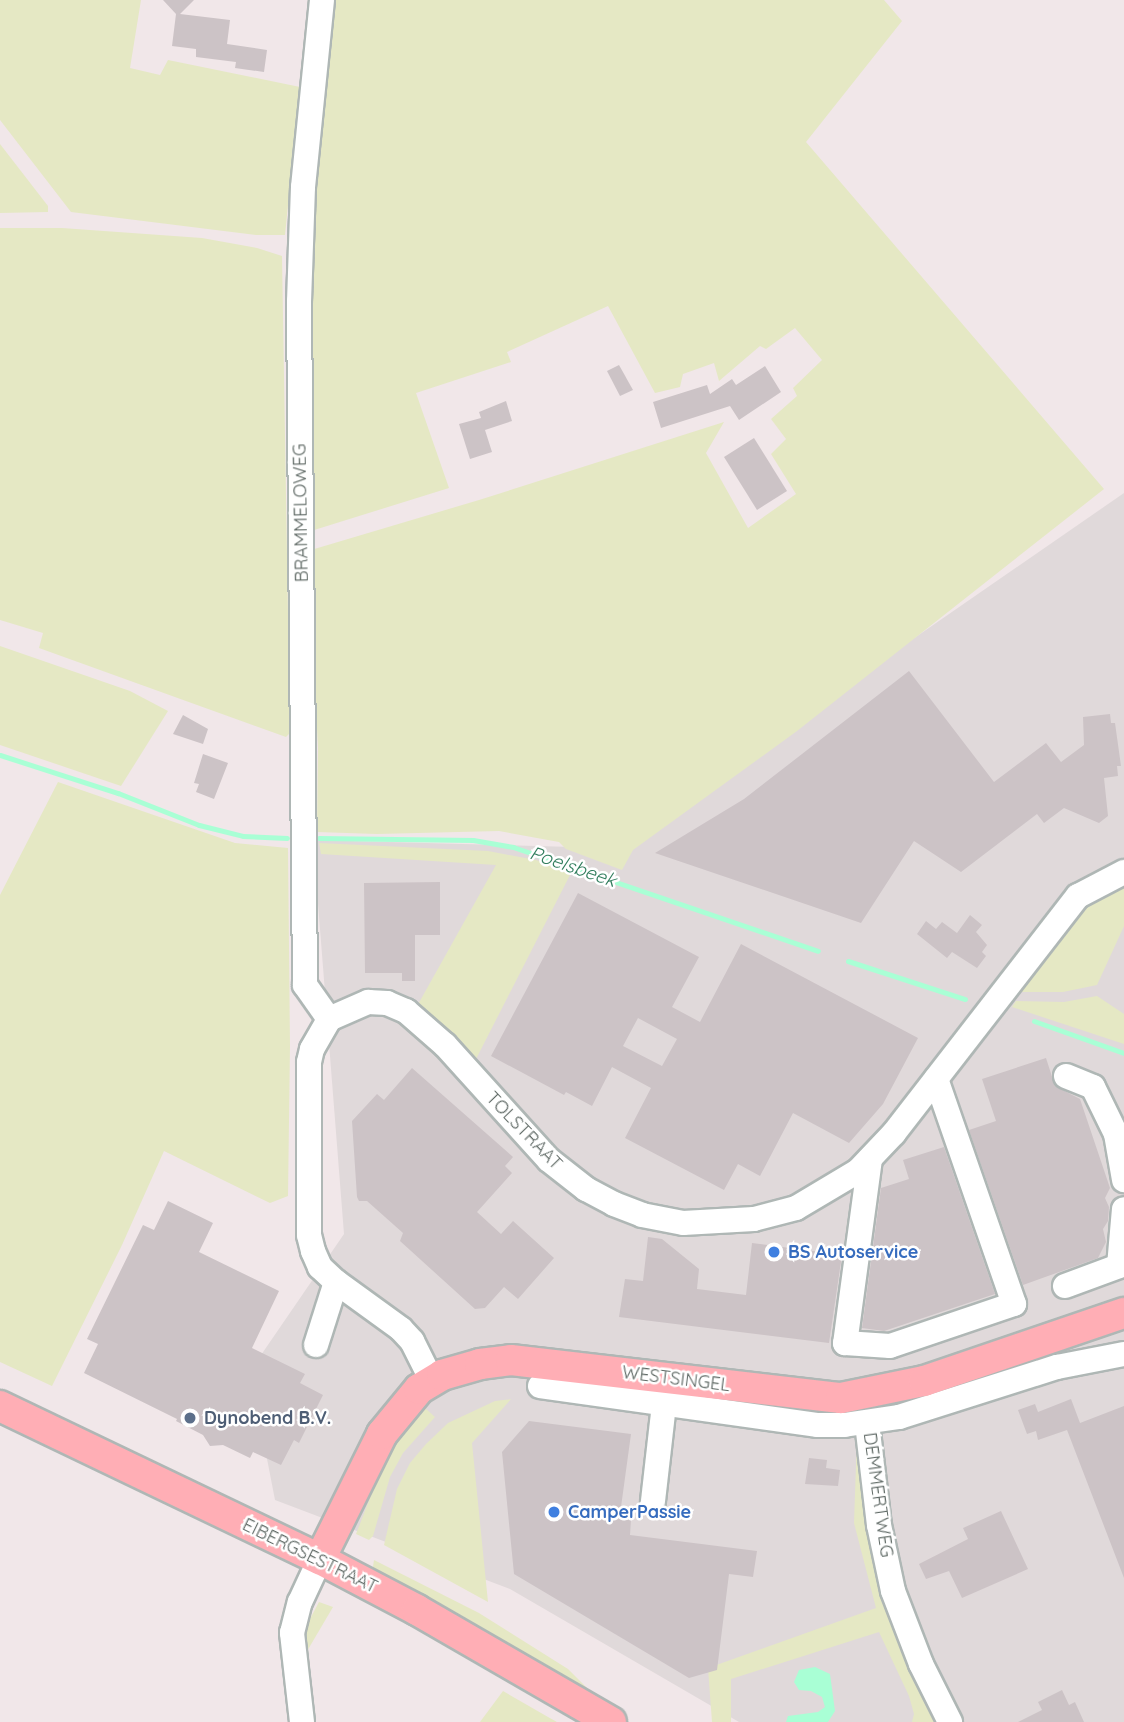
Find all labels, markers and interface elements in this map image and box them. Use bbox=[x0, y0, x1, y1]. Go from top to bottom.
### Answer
street label: BRAMMELOWEG bbox=[289, 444, 313, 582]
water label: Poelsbeek bbox=[527, 842, 619, 892]
street label: TOLSTRAAT bbox=[481, 1087, 567, 1175]
place label: BS Autoservice bbox=[788, 1241, 918, 1263]
marker: BS Autoservice bbox=[766, 1244, 782, 1260]
street label: WESTSINGEL bbox=[621, 1362, 731, 1396]
place label: Dynobend B.V. bbox=[204, 1407, 331, 1429]
marker: Dynobend B.V. bbox=[182, 1410, 198, 1426]
street label: DEMMERTWEG bbox=[859, 1431, 897, 1559]
place label: CamperPassie bbox=[568, 1501, 691, 1523]
marker: CamperPassie bbox=[546, 1504, 562, 1520]
street label: EIBERGSESTRAAT bbox=[239, 1514, 381, 1598]

